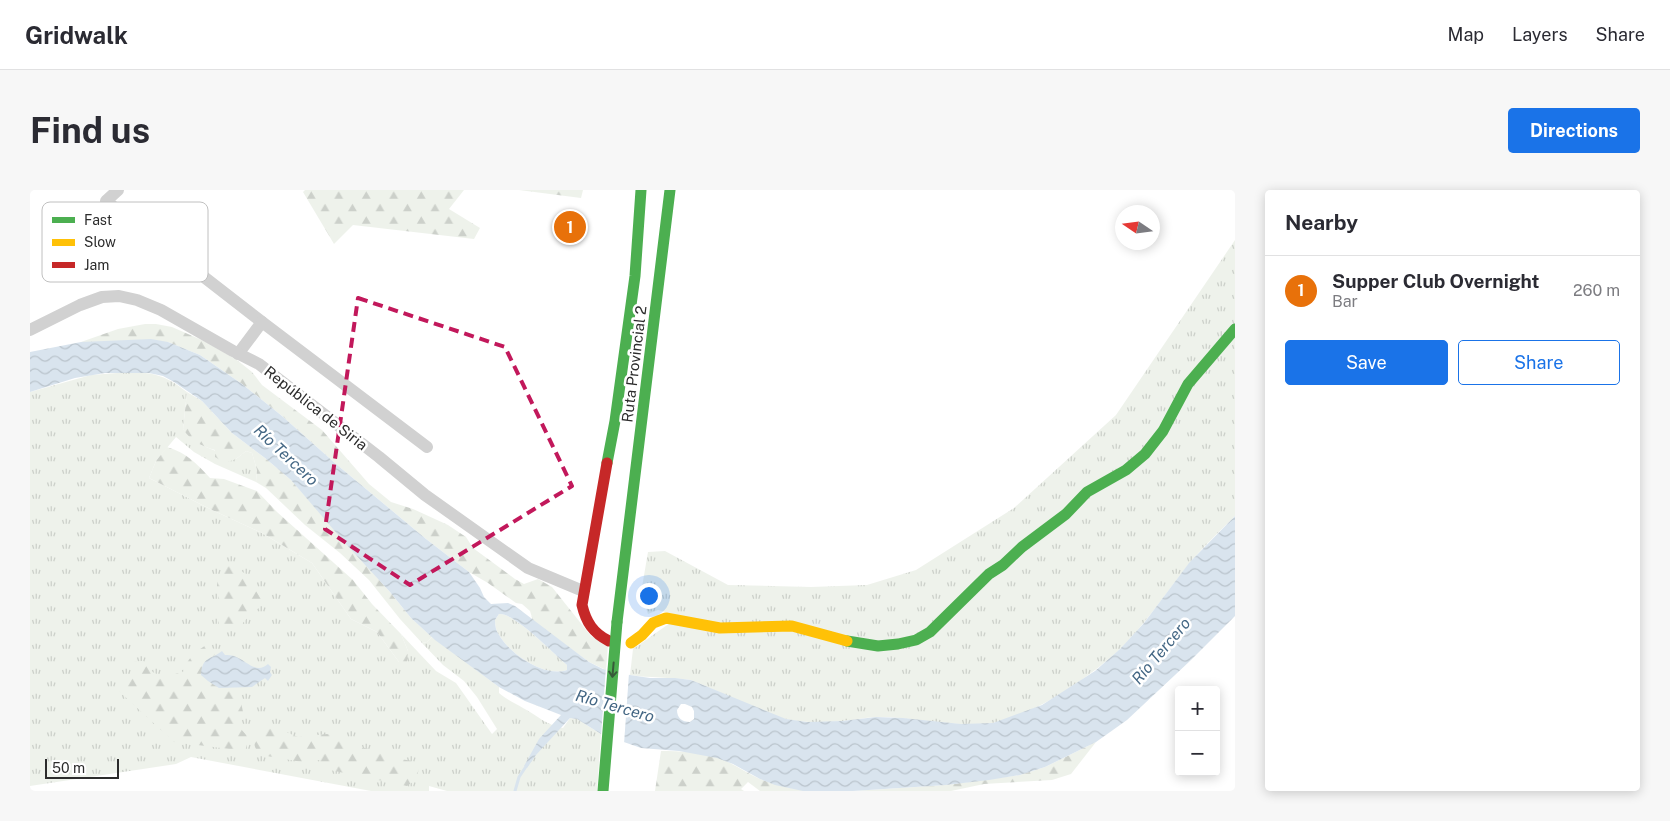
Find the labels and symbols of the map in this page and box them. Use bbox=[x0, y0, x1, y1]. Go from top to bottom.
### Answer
legend bbox=[42, 202, 208, 282]
north arrow bbox=[1115, 205, 1160, 250]
pin: 1 bbox=[554, 208, 586, 246]
text: Fast bbox=[84, 212, 112, 228]
text: Slow bbox=[84, 234, 116, 250]
text: Jam bbox=[84, 257, 109, 273]
street label: Ruta Provincial 2 bbox=[618, 305, 650, 423]
street label: República de Siria bbox=[261, 363, 371, 453]
water label: Río Tercero bbox=[250, 420, 322, 490]
your location bbox=[636, 583, 662, 609]
water label: Río Tercero bbox=[1128, 614, 1194, 688]
one-way arrow bbox=[608, 662, 618, 678]
water label: Río Tercero bbox=[573, 686, 657, 726]
scale bar bbox=[45, 756, 119, 779]

